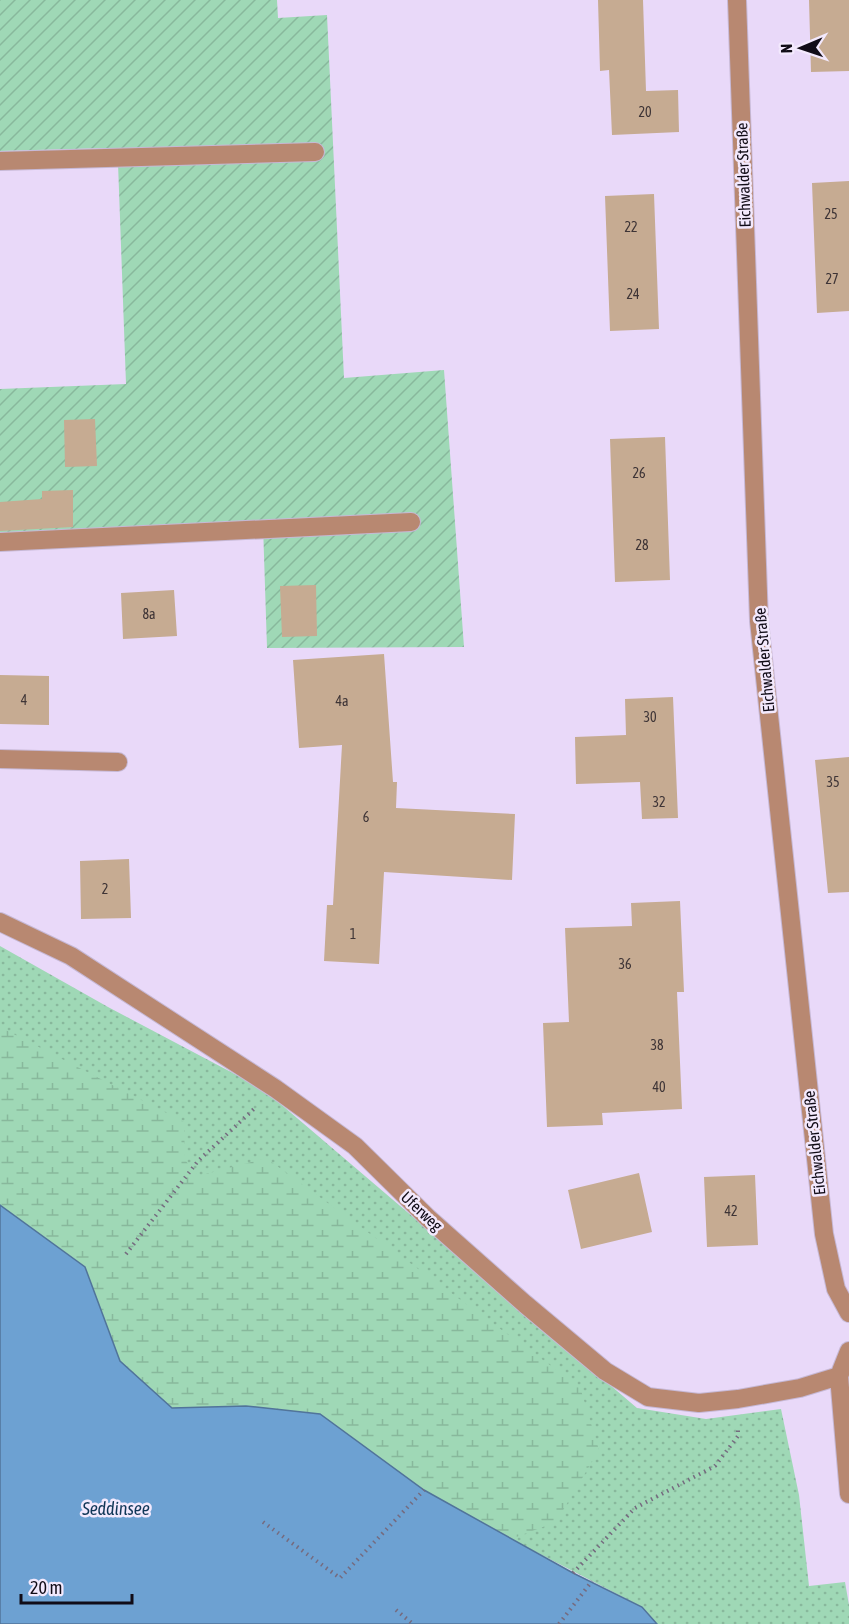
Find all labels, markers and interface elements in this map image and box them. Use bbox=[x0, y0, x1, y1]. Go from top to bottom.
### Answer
north arrow bbox=[771, 18, 831, 78]
text: N bbox=[777, 43, 795, 54]
house number: 20 bbox=[638, 104, 652, 120]
street label: Eichwalder Straße bbox=[732, 122, 754, 228]
house number: 25 bbox=[824, 206, 838, 222]
house number: 22 bbox=[624, 219, 638, 235]
house number: 27 bbox=[825, 271, 839, 287]
house number: 24 bbox=[626, 286, 640, 302]
house number: 26 bbox=[632, 465, 646, 481]
house number: 28 bbox=[635, 537, 649, 553]
house number: 8a bbox=[142, 606, 156, 622]
street label: Eichwalder Straße bbox=[750, 607, 778, 713]
house number: 4 bbox=[21, 692, 28, 708]
house number: 4a bbox=[335, 693, 349, 709]
house number: 30 bbox=[643, 709, 657, 725]
house number: 35 bbox=[826, 774, 840, 790]
house number: 32 bbox=[652, 794, 666, 810]
house number: 6 bbox=[363, 809, 370, 825]
house number: 2 bbox=[102, 881, 108, 897]
house number: 1 bbox=[350, 926, 356, 942]
house number: 36 bbox=[618, 956, 632, 972]
house number: 38 bbox=[650, 1037, 664, 1053]
house number: 40 bbox=[652, 1079, 666, 1095]
street label: Eichwalder Straße bbox=[800, 1090, 828, 1196]
street label: Uferweg bbox=[397, 1188, 446, 1235]
house number: 42 bbox=[724, 1203, 738, 1219]
water label: Seddinsee bbox=[81, 1498, 150, 1519]
scale bar bbox=[21, 1567, 132, 1605]
text: 20 m bbox=[30, 1577, 62, 1598]

